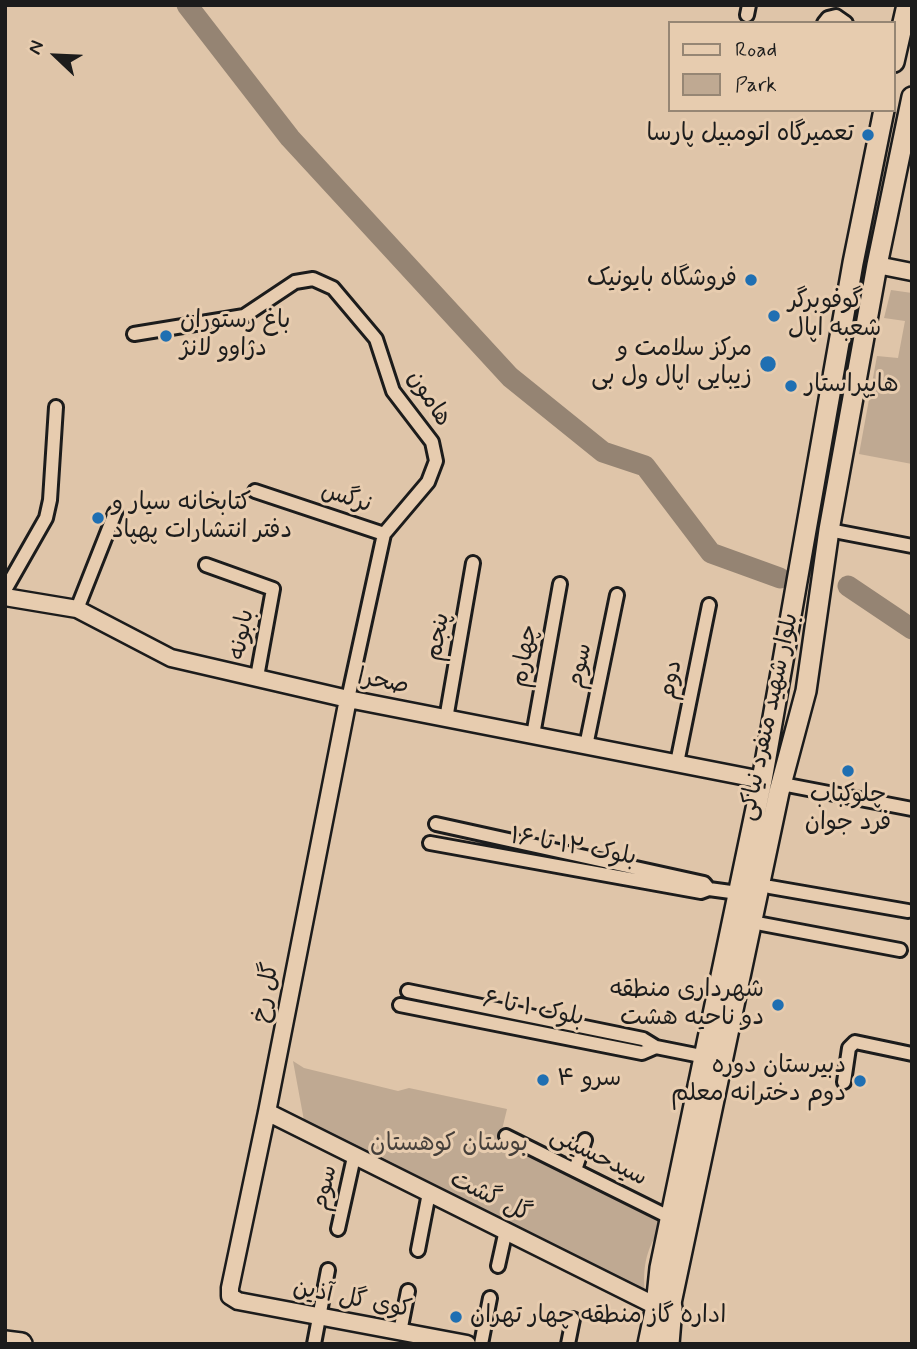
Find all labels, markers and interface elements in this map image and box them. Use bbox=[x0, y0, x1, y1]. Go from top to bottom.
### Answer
north arrow bbox=[21, 21, 91, 91]
legend bbox=[668, 21, 896, 112]
text: Road bbox=[735, 36, 777, 64]
text: N bbox=[22, 37, 50, 58]
text: Park bbox=[735, 71, 777, 99]
place label: تعمیرگاه اتومبیل پارسا bbox=[647, 121, 854, 149]
marker: تعمیرگاه اتومبیل پارسا bbox=[860, 127, 876, 143]
place label: فروشگاه بایونیک bbox=[587, 266, 737, 294]
marker: فروشگاه بایونیک bbox=[743, 272, 759, 288]
place label: گوفوبرگر شعبه اپال bbox=[788, 288, 881, 344]
place label: باغ رستوران دژاوو لانژ bbox=[180, 308, 290, 364]
marker: گوفوبرگر شعبه اپال bbox=[766, 308, 782, 324]
marker: باغ رستوران دژاوو لانژ bbox=[158, 328, 174, 344]
place label: مرکز سلامت و زیبایی اپال ول بی bbox=[591, 336, 752, 392]
marker: مرکز سلامت و زیبایی اپال ول بی bbox=[758, 354, 778, 374]
street label: هامون bbox=[399, 366, 457, 432]
place label: هایپراستار bbox=[805, 372, 899, 400]
marker: هایپراستار bbox=[783, 378, 799, 394]
street label: نرگس bbox=[317, 477, 375, 521]
place label: کتابخانه سیار و دفتر انتشارات پهپاد bbox=[112, 490, 292, 546]
marker: کتابخانه سیار و دفتر انتشارات پهپاد bbox=[90, 510, 106, 526]
street label: بابونه bbox=[224, 607, 262, 663]
street label: پنجم bbox=[421, 611, 457, 663]
street label: بلوار شهید منفرد نیاکی bbox=[734, 611, 806, 823]
street label: چهارم bbox=[506, 622, 546, 690]
street label: سوم bbox=[562, 641, 600, 691]
street label: دوم bbox=[654, 658, 690, 702]
street label: صحرا bbox=[355, 664, 411, 702]
marker: چلوکباب فرد جوان bbox=[840, 763, 856, 779]
place label: چلوکباب فرد جوان bbox=[805, 782, 891, 838]
street label: بلوک ۱۲ تا ۱۶ bbox=[508, 823, 638, 873]
street label: گل رخ bbox=[247, 961, 287, 1025]
place label: شهرداری منطقه دو ناحیه هشت bbox=[610, 977, 764, 1033]
street label: بلوک ۱ تا ۶ bbox=[480, 986, 586, 1034]
marker: شهرداری منطقه دو ناحیه هشت bbox=[770, 997, 786, 1013]
place label: دبیرستان دوره دوم دخترانه معلم bbox=[671, 1053, 846, 1109]
place label: سرو ۴ bbox=[557, 1066, 621, 1094]
marker: سرو ۴ bbox=[535, 1072, 551, 1088]
marker: دبیرستان دوره دوم دخترانه معلم bbox=[852, 1073, 868, 1089]
street label: سیدحسینی bbox=[545, 1122, 651, 1194]
park label: بوستان کوهستان bbox=[370, 1131, 528, 1159]
street label: سوم bbox=[307, 1163, 345, 1213]
street label: گل گشت bbox=[445, 1166, 535, 1230]
street label: کوی گل آذین bbox=[290, 1274, 414, 1326]
place label: اداره گاز منطقه چهار تهران bbox=[470, 1303, 726, 1331]
marker: اداره گاز منطقه چهار تهران bbox=[448, 1309, 464, 1325]

